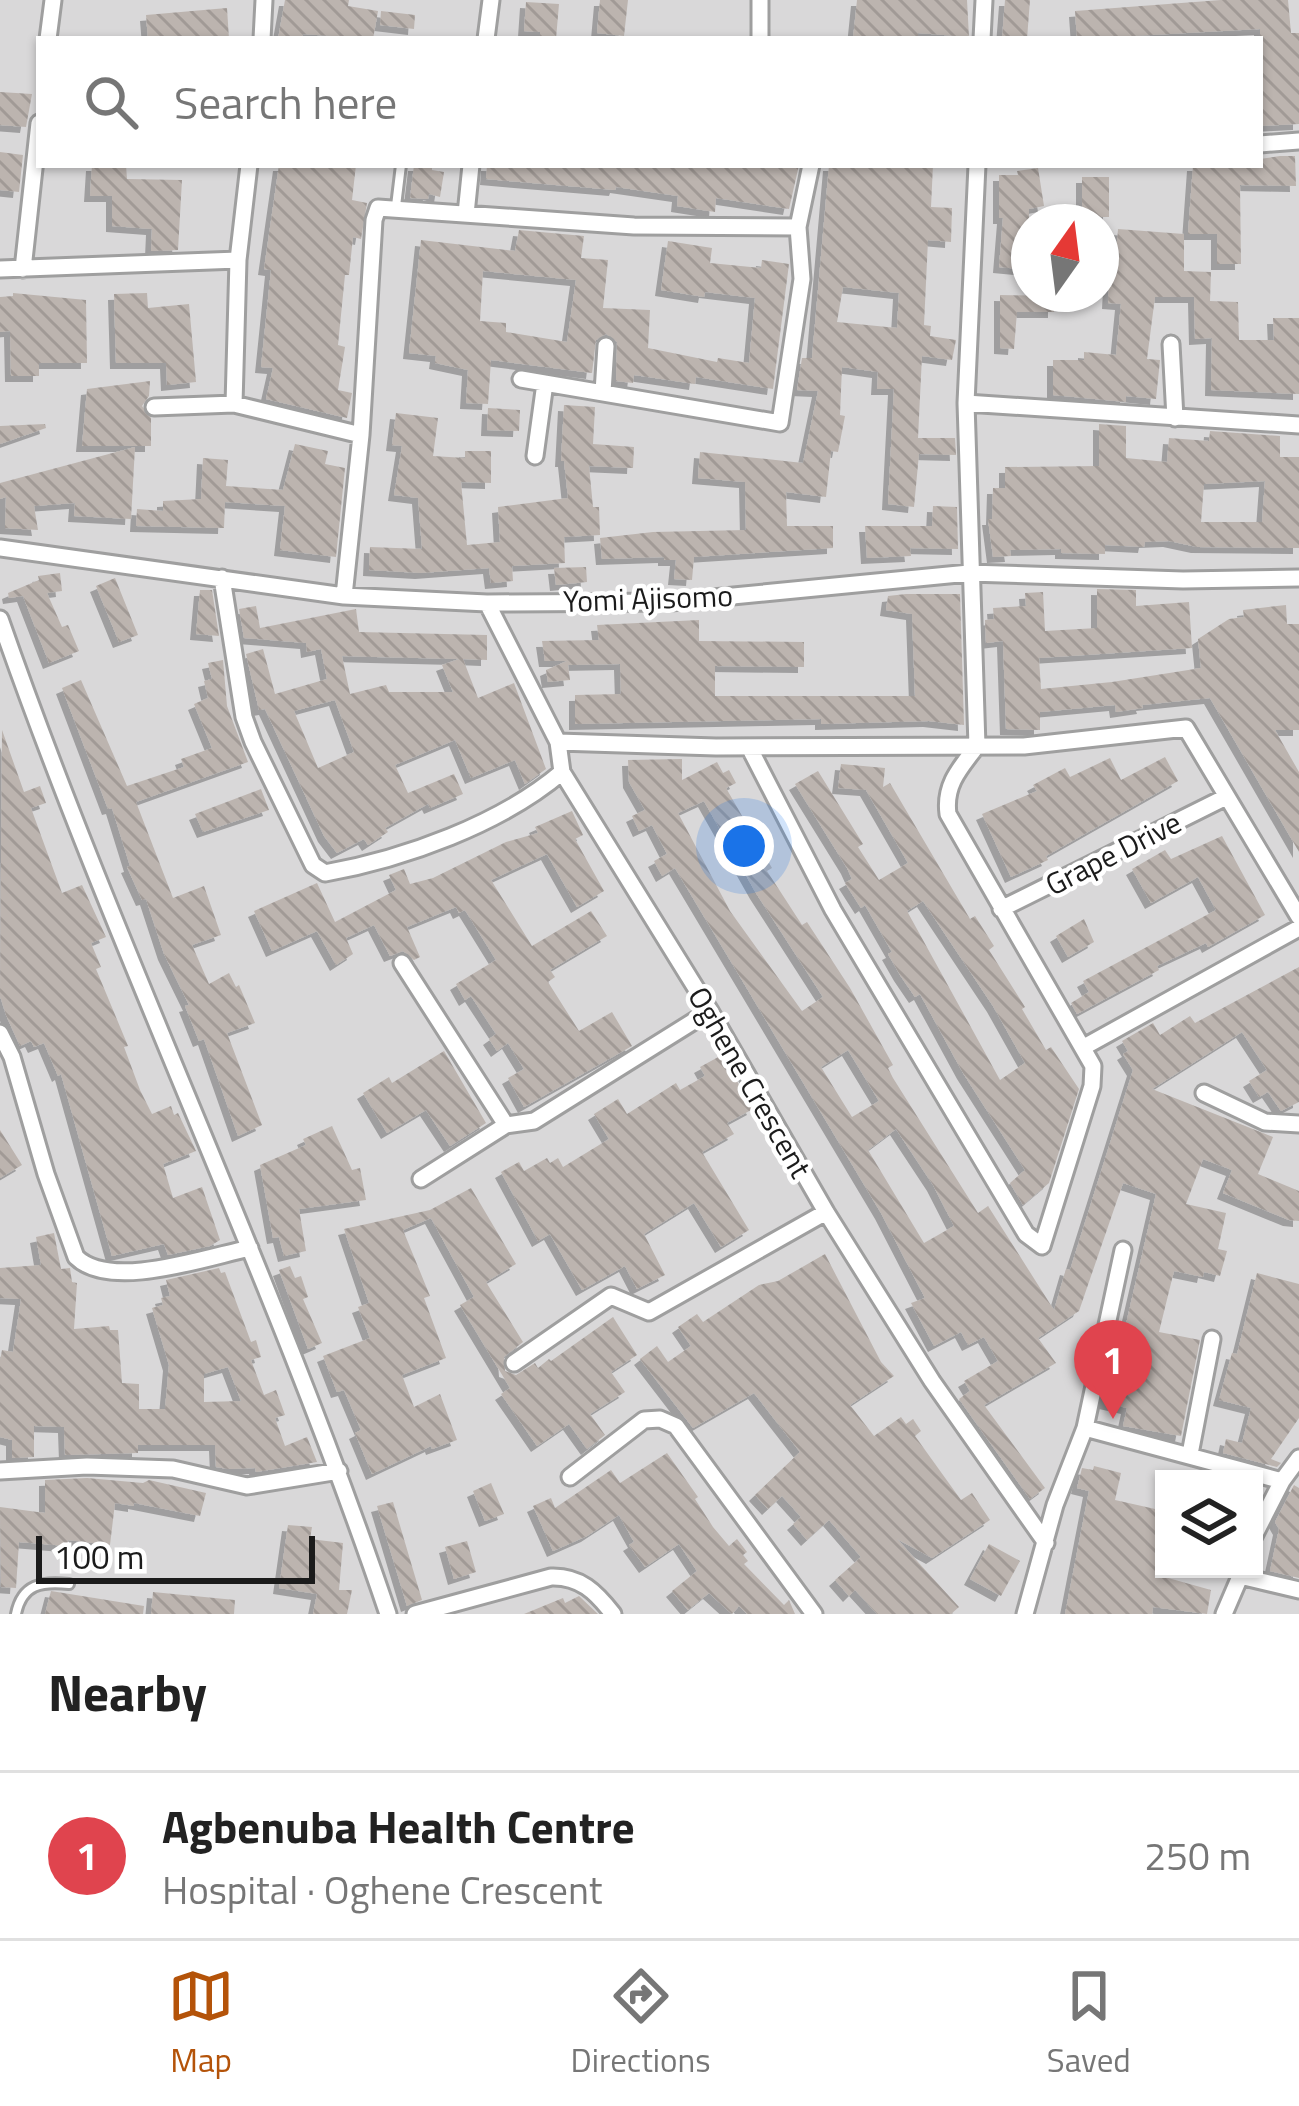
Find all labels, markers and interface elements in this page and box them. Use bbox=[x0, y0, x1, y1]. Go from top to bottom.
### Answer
search box bbox=[36, 36, 1263, 168]
text: Search here bbox=[174, 68, 397, 136]
icon: search bbox=[78, 69, 144, 135]
north arrow bbox=[1011, 204, 1119, 312]
street label: Yomi Ajisomo bbox=[562, 572, 734, 624]
street label: Grape Drive bbox=[1037, 799, 1189, 907]
your location bbox=[714, 816, 774, 876]
street label: Oghene Crescent bbox=[676, 978, 824, 1187]
pin: 1 bbox=[1074, 1320, 1152, 1419]
map controls bbox=[1155, 1470, 1263, 1578]
button: layers bbox=[1155, 1470, 1263, 1578]
scale bar bbox=[36, 1530, 315, 1583]
text: 100 m bbox=[54, 1532, 144, 1582]
text: Nearby bbox=[48, 1653, 207, 1731]
text: Agbenuba Health Centre bbox=[162, 1792, 635, 1860]
text: 1 bbox=[76, 1826, 98, 1885]
text: 250 m bbox=[1144, 1826, 1251, 1885]
text: Hospital · Oghene Crescent bbox=[162, 1860, 602, 1919]
tab: Map bbox=[168, 1963, 234, 2085]
tab: Directions bbox=[571, 1963, 710, 2085]
tab: Saved bbox=[1047, 1963, 1131, 2085]

